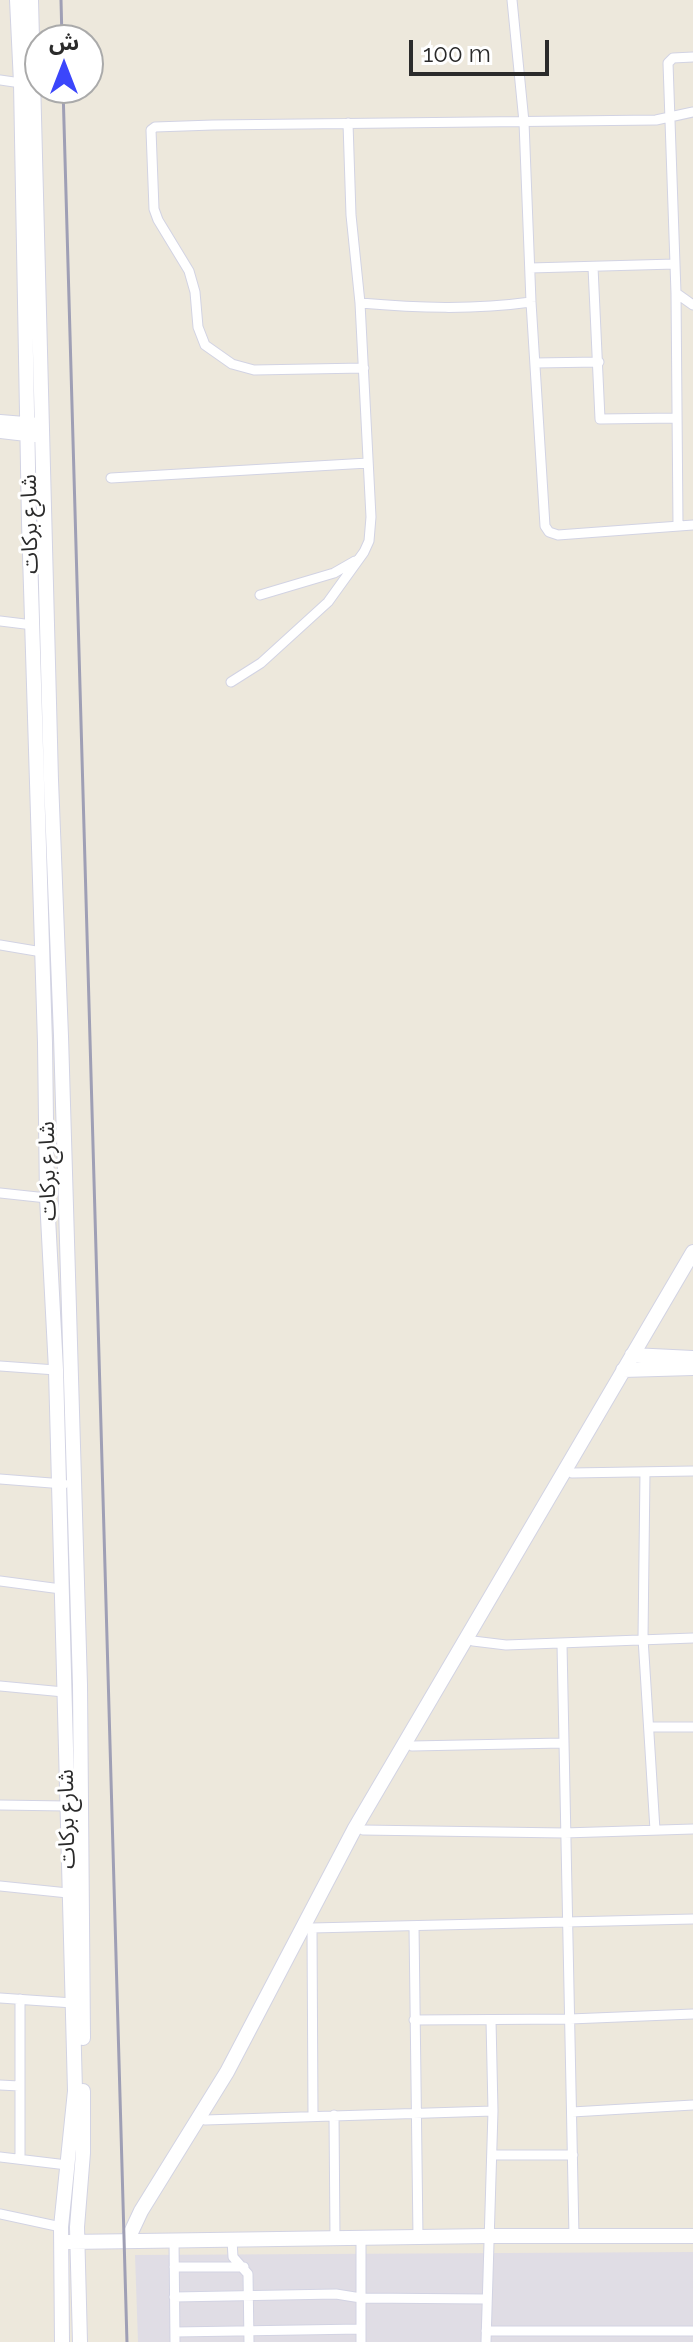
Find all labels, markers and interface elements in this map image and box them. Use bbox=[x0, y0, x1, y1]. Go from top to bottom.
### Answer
north arrow bbox=[24, 24, 104, 104]
scale bar bbox=[413, 24, 553, 74]
text: ش bbox=[49, 29, 79, 55]
text: 100 m bbox=[423, 39, 491, 68]
street label: شارع بركات bbox=[16, 474, 44, 574]
street label: شارع بركات bbox=[34, 1121, 62, 1221]
street label: شارع بركات bbox=[53, 1769, 81, 1869]

